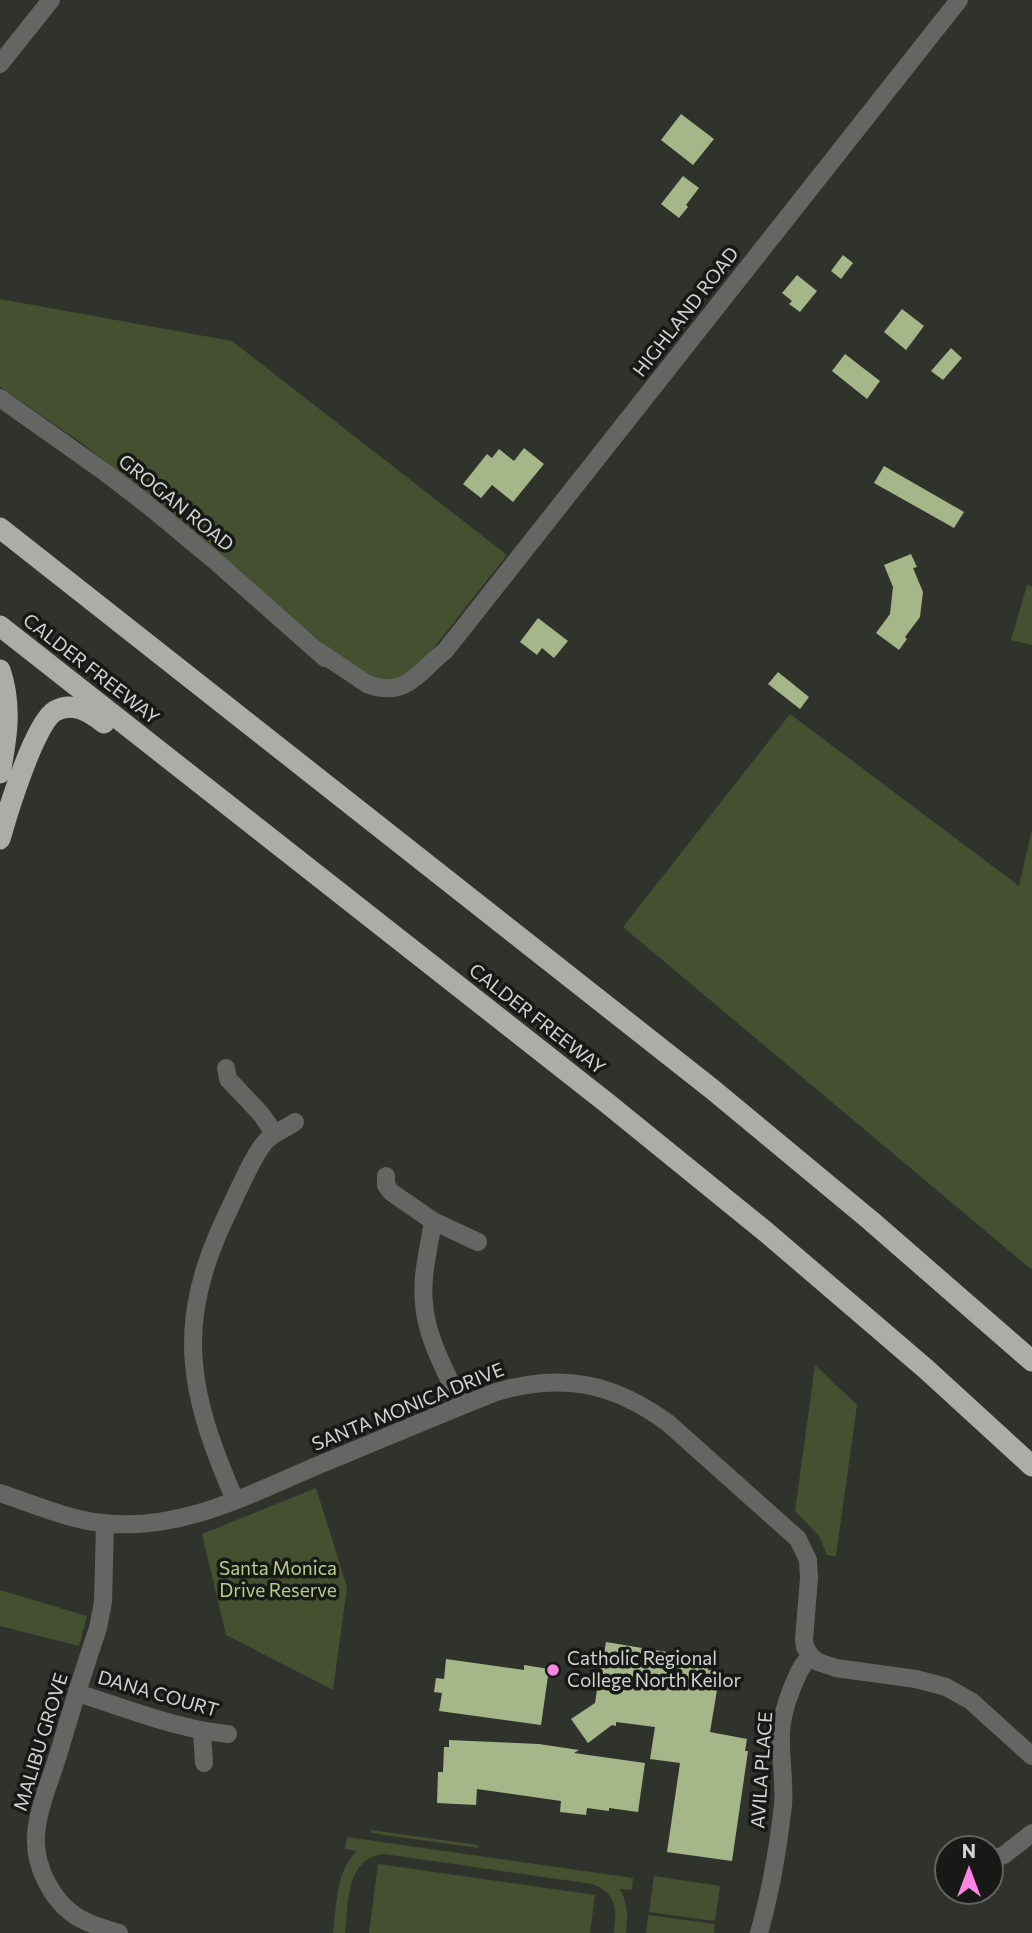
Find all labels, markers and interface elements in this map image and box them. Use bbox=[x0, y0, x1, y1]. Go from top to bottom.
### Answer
street label: HIGHLAND ROAD bbox=[628, 243, 744, 381]
street label: GROGAN ROAD bbox=[114, 450, 238, 556]
street label: CALDER FREEWAY bbox=[18, 609, 164, 729]
street label: CALDER FREEWAY bbox=[464, 959, 610, 1079]
street label: SANTA MONICA DRIVE bbox=[309, 1358, 507, 1456]
park label: Santa Monica Drive Reserve bbox=[219, 1558, 337, 1602]
place label: Catholic Regional College North Keilor bbox=[567, 1648, 741, 1692]
marker: Catholic Regional College North Keilor bbox=[545, 1662, 561, 1678]
street label: DANA COURT bbox=[95, 1666, 221, 1722]
street label: MALIBU GROVE bbox=[9, 1670, 73, 1814]
street label: AVILA PLACE bbox=[747, 1711, 777, 1829]
north arrow bbox=[934, 1835, 1004, 1905]
text: N bbox=[962, 1839, 976, 1862]

